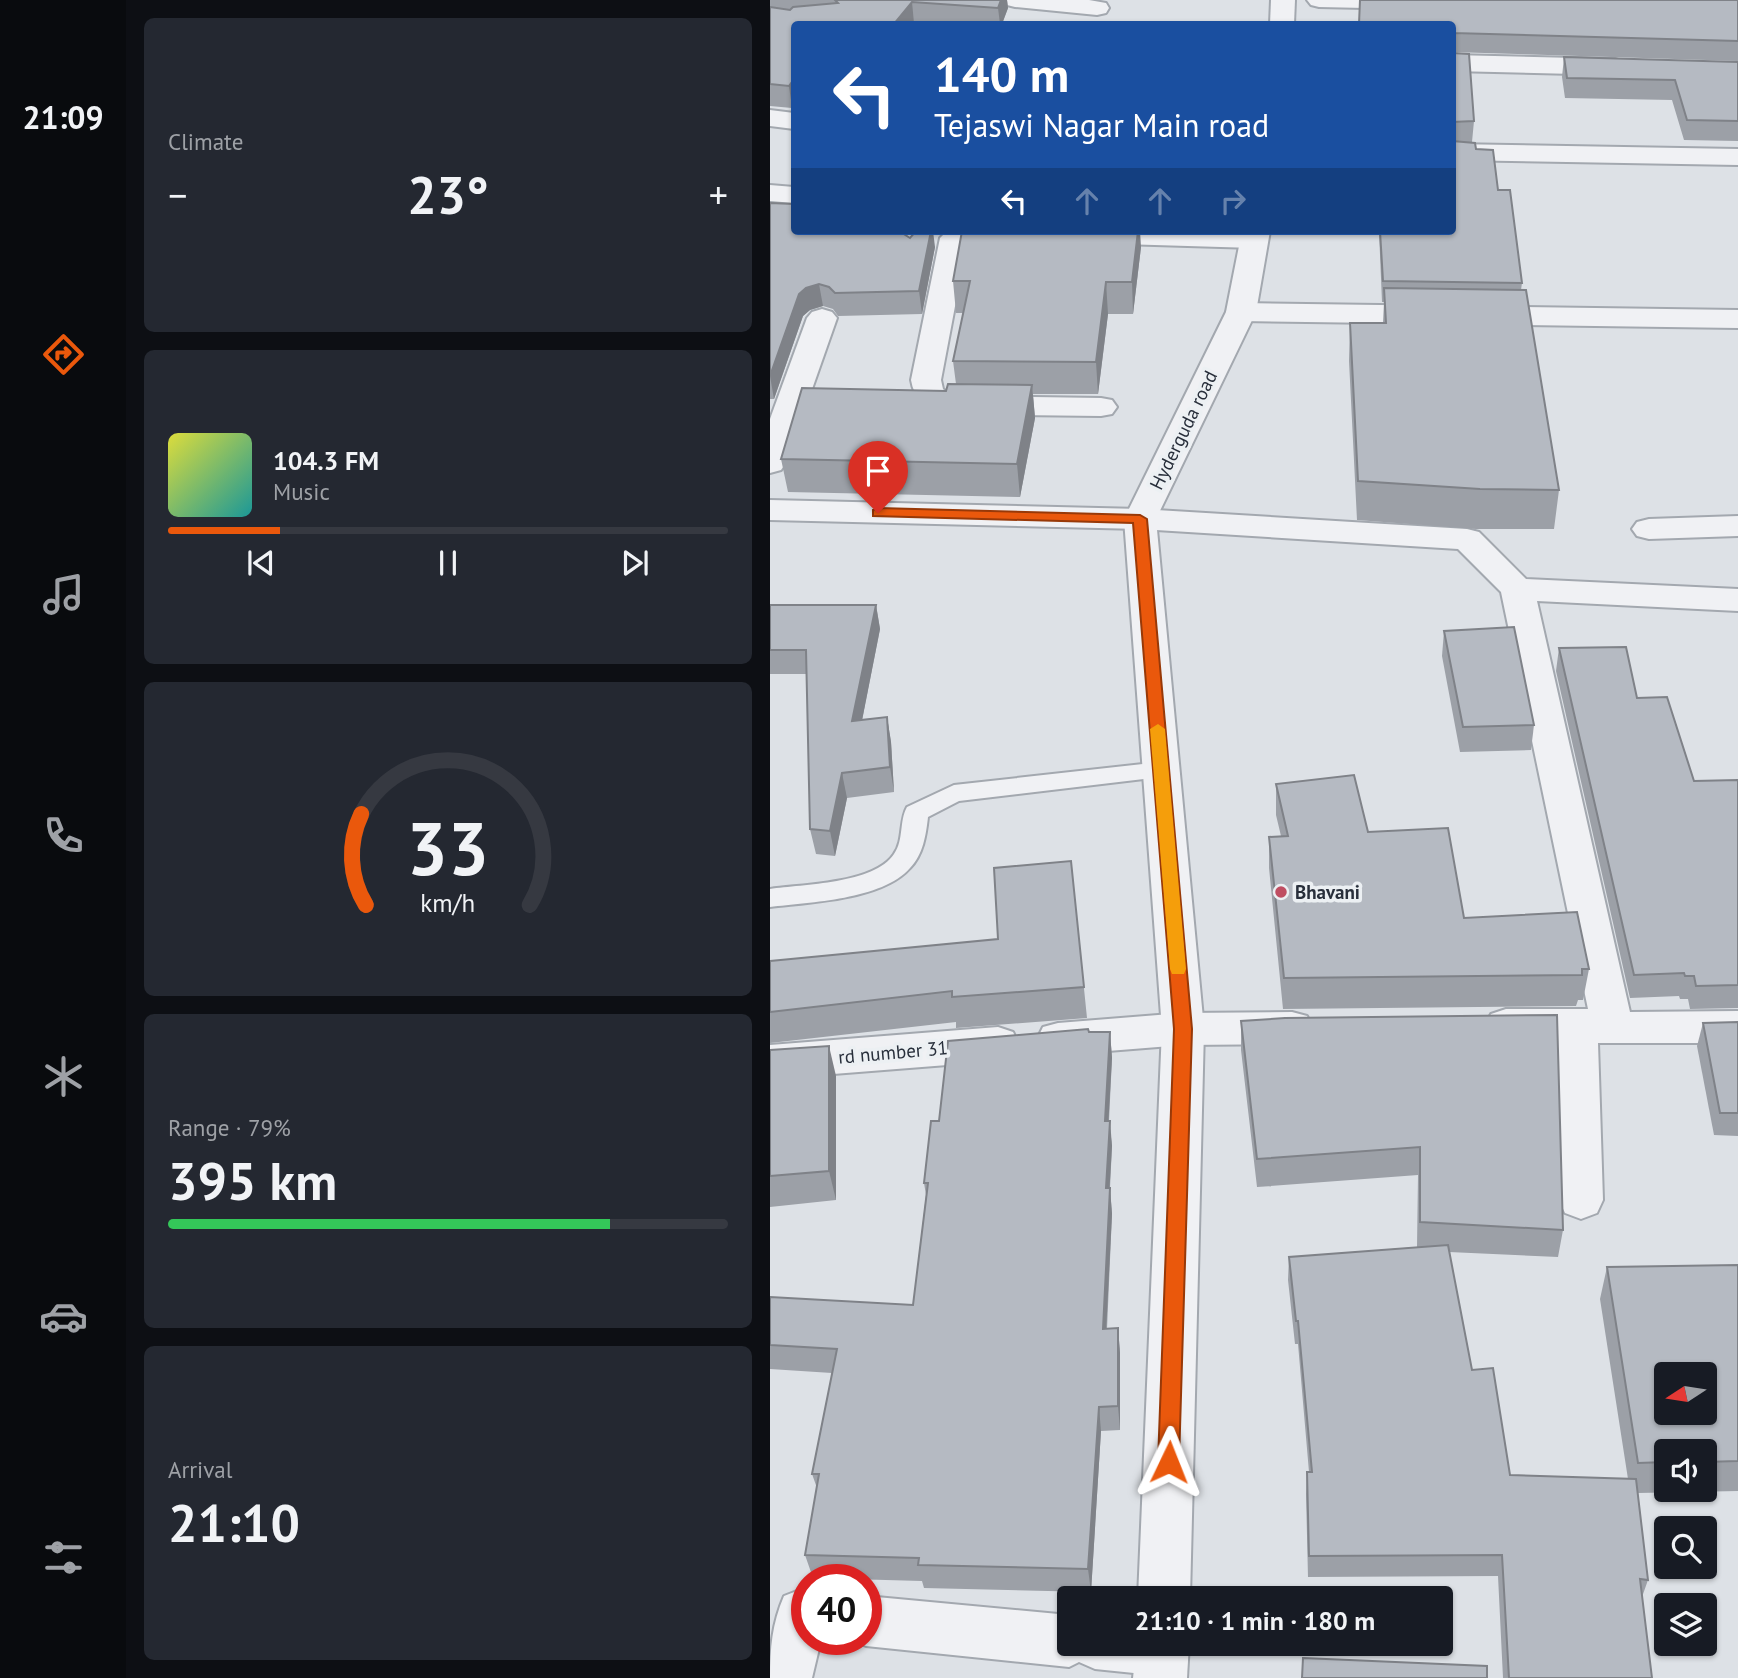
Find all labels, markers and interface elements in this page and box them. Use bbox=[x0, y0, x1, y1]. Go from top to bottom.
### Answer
text: 140 m bbox=[934, 42, 1069, 106]
icon: left bbox=[819, 49, 910, 140]
text: 21:09 bbox=[22, 96, 104, 138]
text: Tejaswi Nagar Main road bbox=[934, 104, 1269, 146]
text: Climate bbox=[168, 127, 243, 156]
text: 23° bbox=[407, 161, 489, 228]
text: − bbox=[168, 170, 187, 219]
text: + bbox=[709, 170, 728, 219]
icon: left bbox=[995, 182, 1033, 220]
icon: ahead bbox=[1068, 182, 1106, 220]
icon: ahead bbox=[1141, 182, 1179, 220]
icon: right bbox=[1214, 182, 1252, 220]
icon: directions bbox=[39, 330, 88, 379]
street label: Hyderguda road bbox=[1144, 367, 1222, 493]
pin bbox=[848, 441, 908, 513]
text: 104.3 FM bbox=[273, 444, 379, 477]
icon: arrive bbox=[859, 452, 897, 490]
text: Music bbox=[273, 477, 330, 506]
icon: previous bbox=[242, 544, 280, 582]
icon: pause bbox=[429, 544, 467, 582]
icon: next bbox=[616, 544, 654, 582]
icon: music bbox=[39, 570, 88, 619]
text: 33 bbox=[407, 801, 489, 895]
icon: phone bbox=[39, 811, 88, 860]
place label: Bhavani bbox=[1295, 880, 1360, 904]
marker: Bhavani bbox=[1273, 884, 1289, 900]
text: km/h bbox=[421, 887, 475, 919]
street label: rd number 31 bbox=[837, 1035, 949, 1069]
icon: climate bbox=[39, 1052, 88, 1101]
text: Range · 79% bbox=[168, 1113, 291, 1142]
text: 395 km bbox=[168, 1147, 337, 1214]
icon: car bbox=[39, 1292, 88, 1341]
north arrow bbox=[1654, 1362, 1717, 1424]
map controls bbox=[1654, 1362, 1717, 1656]
position arrow bbox=[1132, 1425, 1206, 1499]
button: sound bbox=[1654, 1439, 1717, 1502]
text: Arrival bbox=[168, 1455, 232, 1484]
text: 21:10 bbox=[168, 1489, 300, 1556]
button: search bbox=[1654, 1516, 1717, 1579]
icon: filters bbox=[39, 1533, 88, 1582]
speed limit sign: 40 bbox=[791, 1564, 882, 1655]
button: layers bbox=[1654, 1593, 1717, 1656]
text: 21:10 · 1 min · 180 m bbox=[1135, 1604, 1375, 1637]

